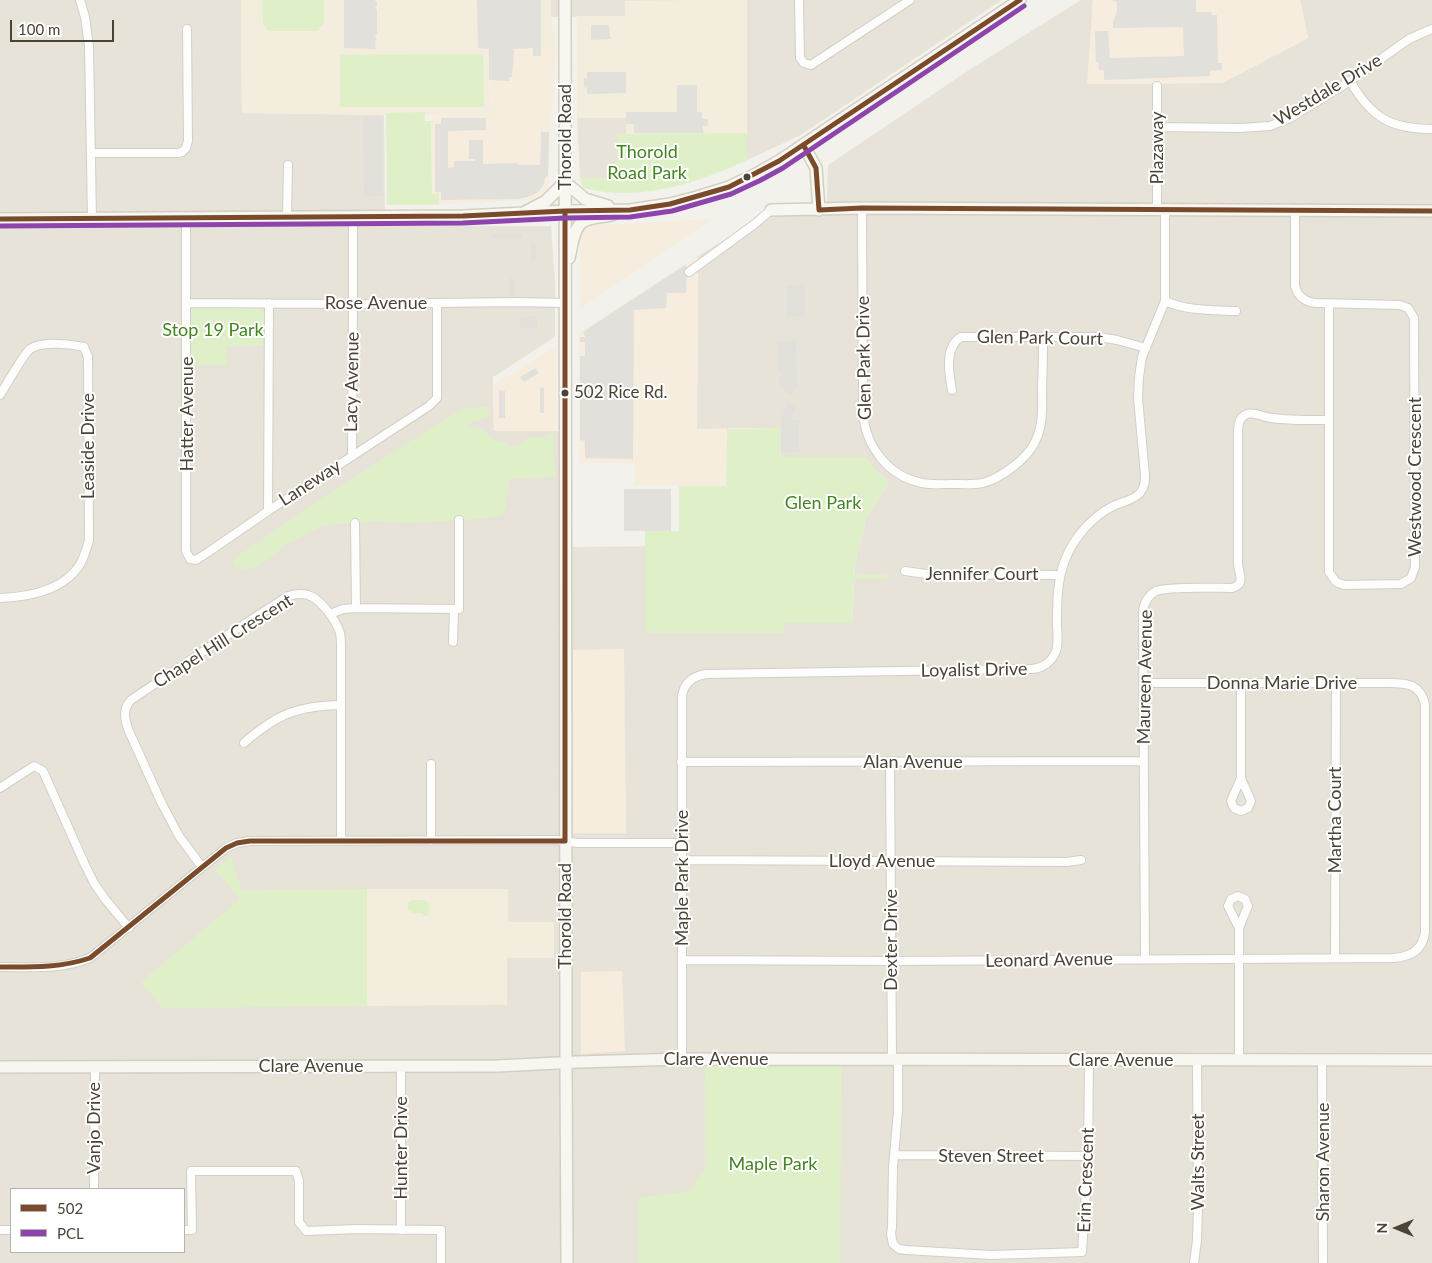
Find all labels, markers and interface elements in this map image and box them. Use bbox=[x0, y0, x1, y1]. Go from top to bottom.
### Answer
scale bar bbox=[12, 10, 116, 42]
text: 100 m bbox=[18, 20, 60, 38]
street label: Westdale Drive bbox=[1270, 49, 1386, 131]
street label: Thorold Road bbox=[554, 84, 576, 190]
street label: Plazaway bbox=[1146, 111, 1168, 185]
park label: Thorold Road Park bbox=[607, 141, 687, 183]
unlabelled marker bbox=[742, 172, 752, 182]
street label: Rose Avenue bbox=[325, 292, 427, 314]
street label: Glen Park Drive bbox=[852, 296, 876, 420]
park label: Stop 19 Park bbox=[162, 319, 264, 341]
street label: Glen Park Court bbox=[977, 326, 1103, 350]
street label: Lacy Avenue bbox=[340, 332, 364, 432]
street label: Hatter Avenue bbox=[176, 357, 198, 471]
place label: 502 Rice Rd. bbox=[574, 383, 668, 403]
marker: 502 Rice Rd. bbox=[560, 388, 570, 398]
street label: Leaside Drive bbox=[77, 393, 99, 499]
street label: Westwood Crescent bbox=[1404, 397, 1426, 557]
street label: Laneway bbox=[275, 455, 345, 511]
park label: Glen Park bbox=[785, 492, 861, 514]
street label: Jennifer Court bbox=[926, 563, 1038, 585]
street label: Chapel Hill Crescent bbox=[149, 589, 297, 693]
street label: Maureen Avenue bbox=[1133, 609, 1157, 745]
street label: Loyalist Drive bbox=[920, 658, 1028, 682]
street label: Donna Marie Drive bbox=[1207, 672, 1357, 694]
street label: Alan Avenue bbox=[863, 751, 963, 773]
street label: Martha Court bbox=[1324, 766, 1346, 874]
street label: Maple Park Drive bbox=[671, 810, 693, 946]
street label: Lloyd Avenue bbox=[829, 850, 935, 872]
street label: Thorold Road bbox=[554, 863, 576, 969]
street label: Dexter Drive bbox=[880, 889, 902, 991]
street label: Leonard Avenue bbox=[985, 948, 1113, 972]
street label: Clare Avenue bbox=[663, 1048, 769, 1070]
street label: Clare Avenue bbox=[1068, 1049, 1174, 1071]
street label: Clare Avenue bbox=[258, 1055, 364, 1077]
street label: Vanjo Drive bbox=[83, 1082, 105, 1174]
street label: Hunter Drive bbox=[390, 1096, 412, 1200]
street label: Sharon Avenue bbox=[1312, 1102, 1334, 1222]
street label: Walts Street bbox=[1187, 1113, 1209, 1211]
street label: Erin Crescent bbox=[1073, 1127, 1099, 1233]
street label: Steven Street bbox=[938, 1145, 1044, 1167]
park label: Maple Park bbox=[728, 1153, 818, 1175]
legend bbox=[10, 1188, 185, 1253]
text: 502 bbox=[57, 1199, 83, 1217]
north arrow bbox=[1372, 1203, 1422, 1253]
text: N bbox=[1373, 1223, 1390, 1233]
text: PCL bbox=[57, 1224, 84, 1242]

